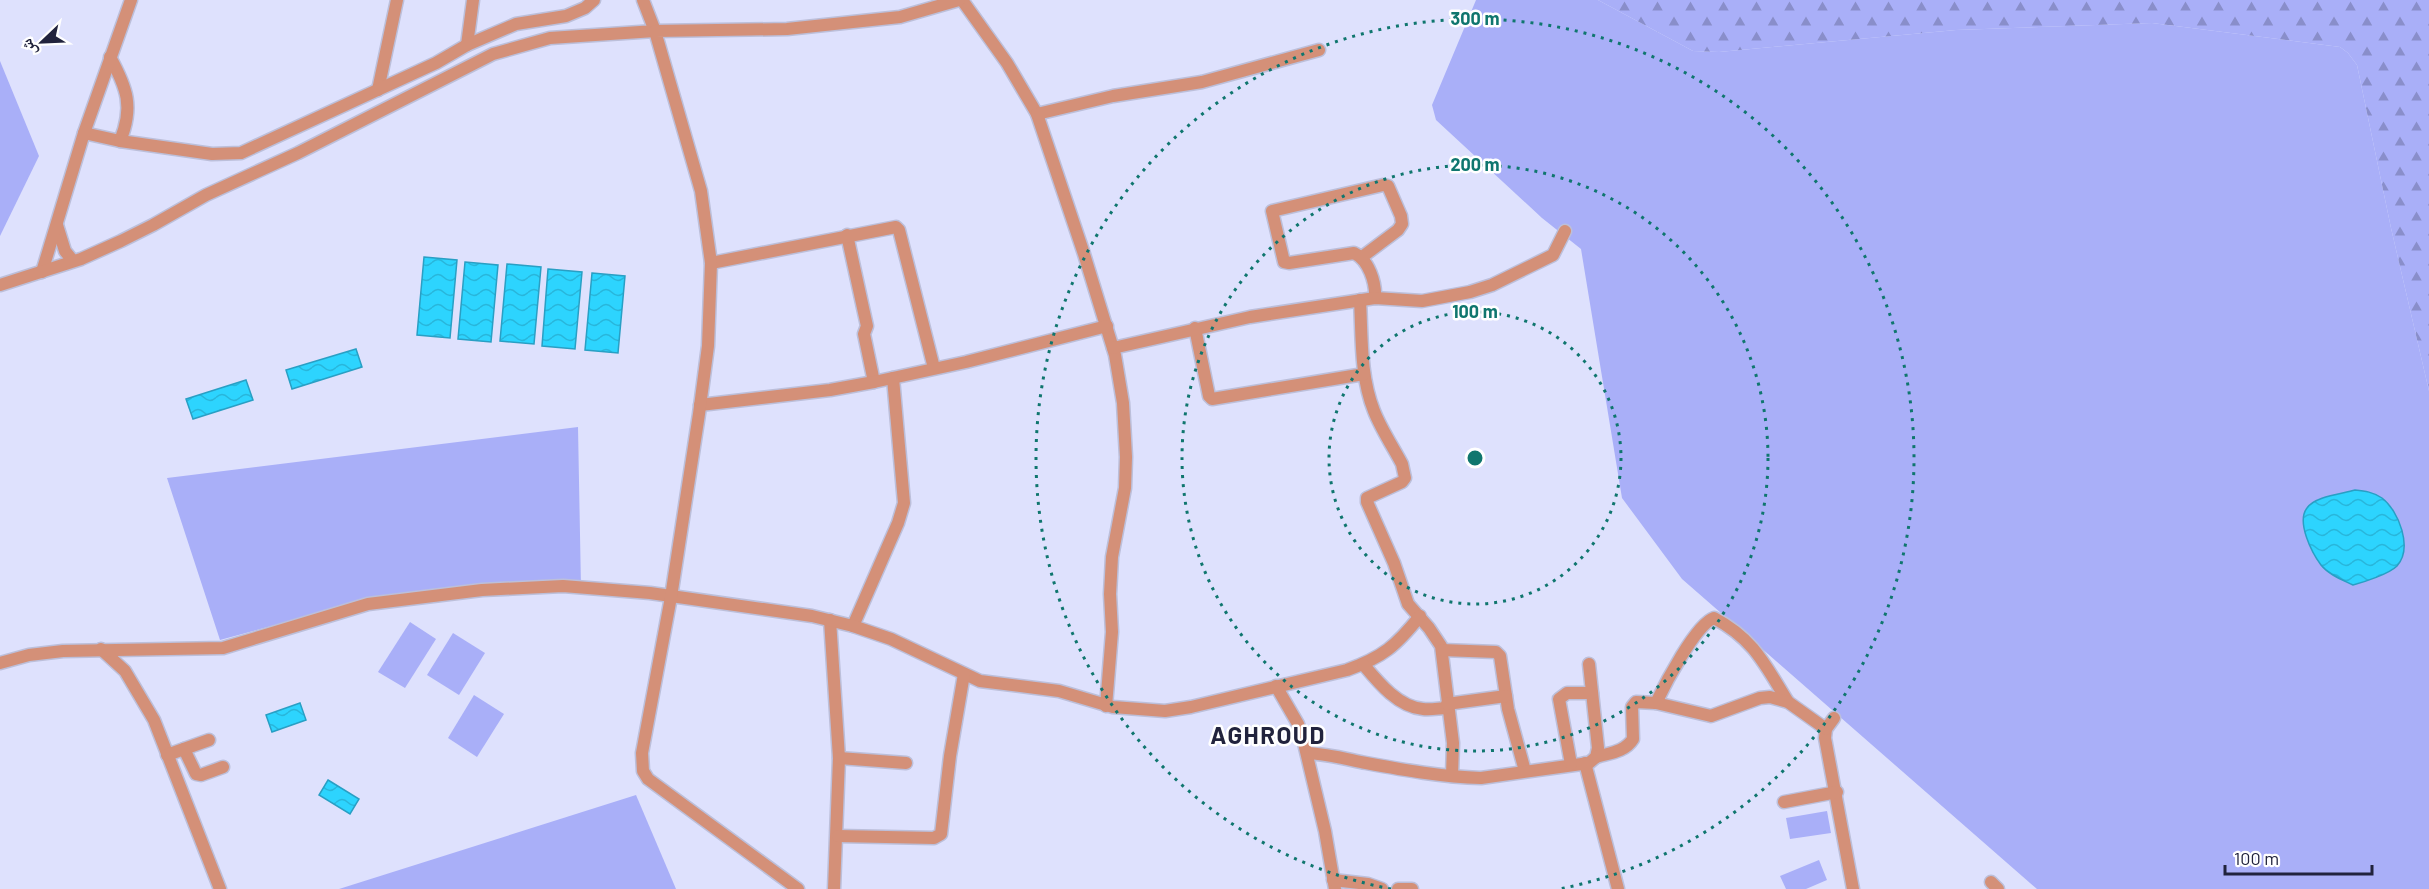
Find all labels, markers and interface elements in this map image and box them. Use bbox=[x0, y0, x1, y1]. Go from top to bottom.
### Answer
text: 300 m bbox=[1451, 7, 1499, 29]
north arrow bbox=[12, 12, 72, 72]
text: ش bbox=[16, 36, 41, 60]
text: 200 m bbox=[1450, 153, 1500, 175]
text: 100 m bbox=[1452, 300, 1498, 322]
centre of rings bbox=[1465, 448, 1485, 468]
district label: AGHROUD bbox=[1210, 720, 1326, 749]
scale bar bbox=[2225, 838, 2372, 876]
text: 100 m bbox=[2234, 847, 2279, 869]

